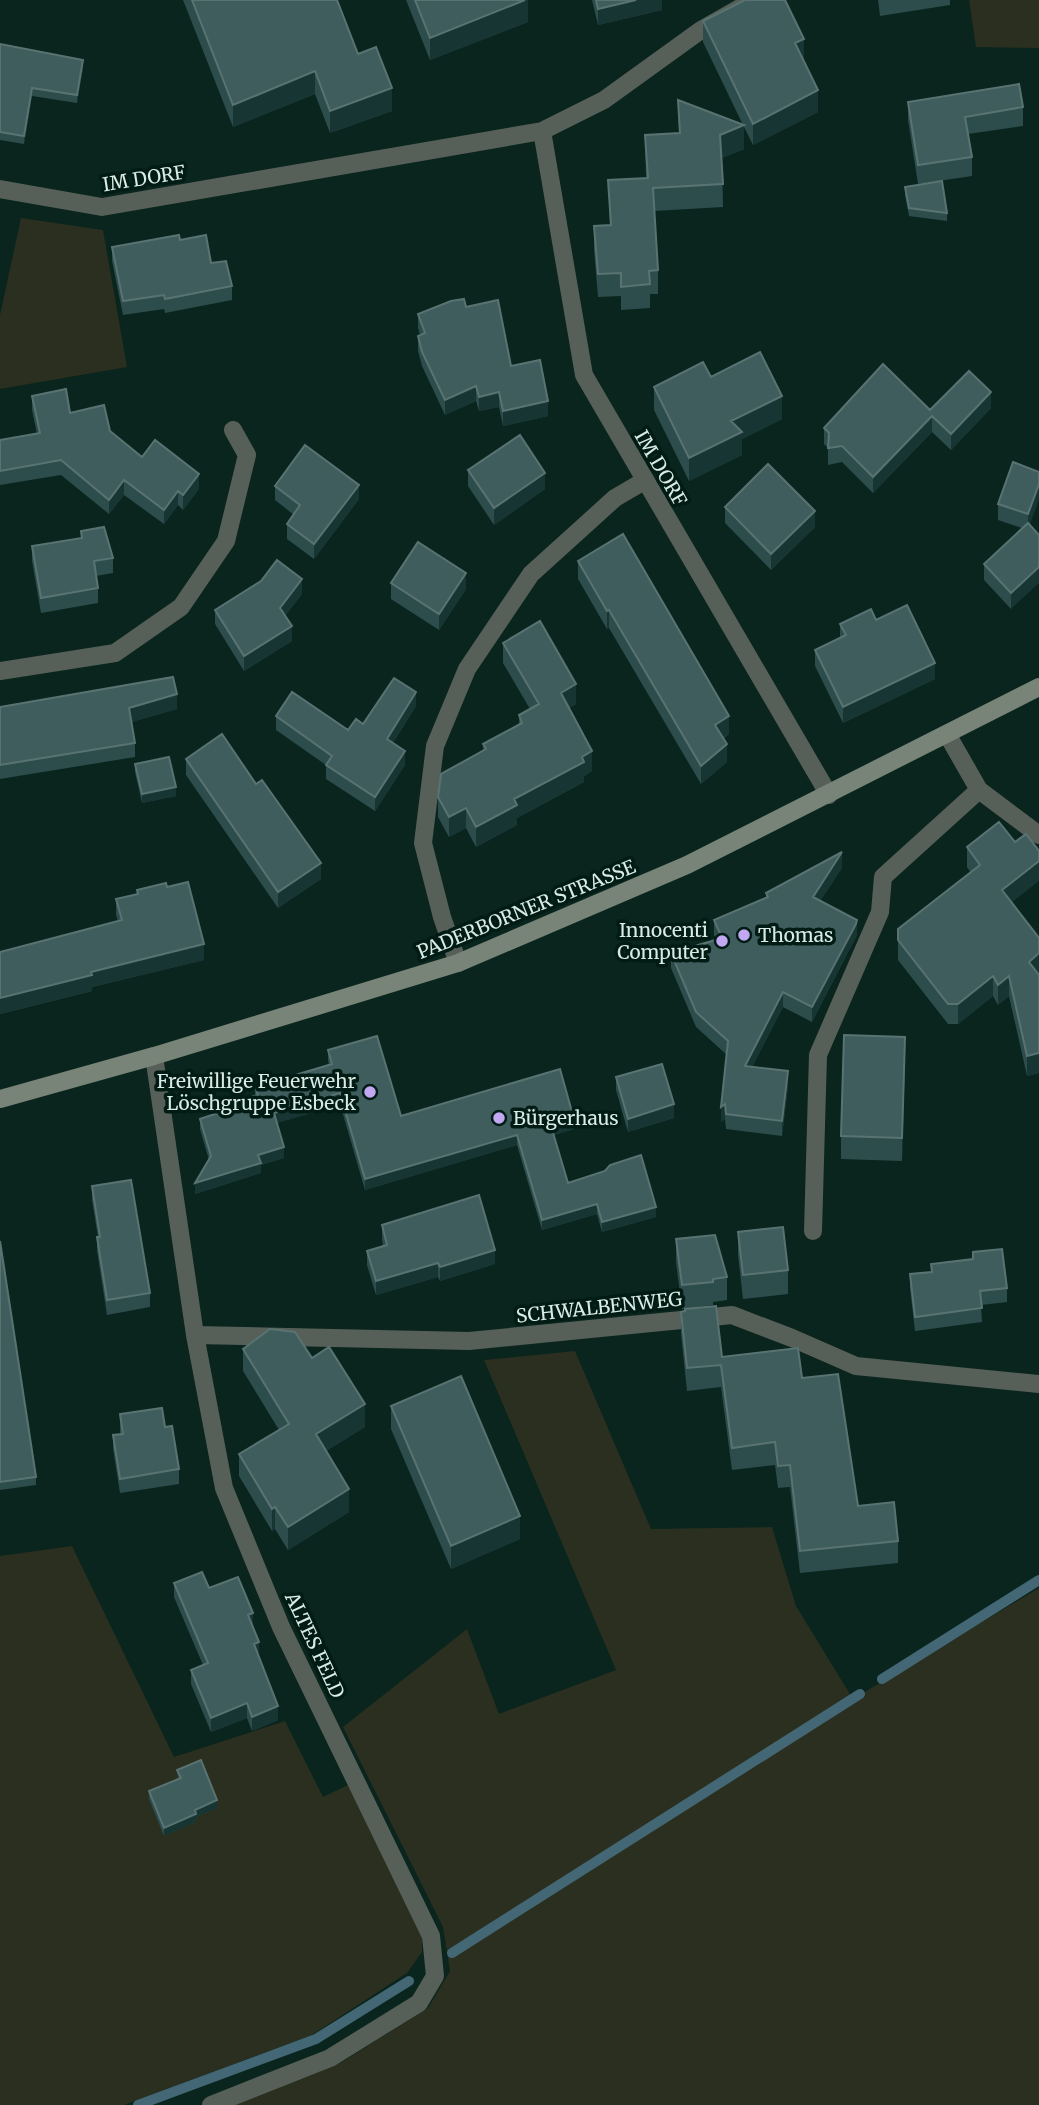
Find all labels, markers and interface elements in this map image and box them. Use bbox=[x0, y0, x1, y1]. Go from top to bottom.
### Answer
street label: IM DORF bbox=[101, 160, 188, 196]
street label: IM DORF bbox=[630, 426, 692, 510]
street label: PADERBORNER STRASSE bbox=[413, 854, 639, 964]
place label: Innocenti Computer bbox=[617, 918, 708, 964]
place label: Thomas bbox=[758, 923, 833, 947]
marker: Thomas bbox=[736, 927, 752, 943]
marker: Innocenti Computer bbox=[714, 933, 730, 949]
place label: Freiwillige Feuerwehr Löschgruppe Esbeck bbox=[157, 1069, 356, 1115]
marker: Freiwillige Feuerwehr Löschgruppe Esbeck bbox=[362, 1084, 378, 1100]
place label: Bürgerhaus bbox=[513, 1106, 619, 1130]
marker: Bürgerhaus bbox=[491, 1110, 507, 1126]
street label: SCHWALBENWEG bbox=[515, 1286, 683, 1328]
street label: ALTES FELD bbox=[280, 1587, 350, 1702]

